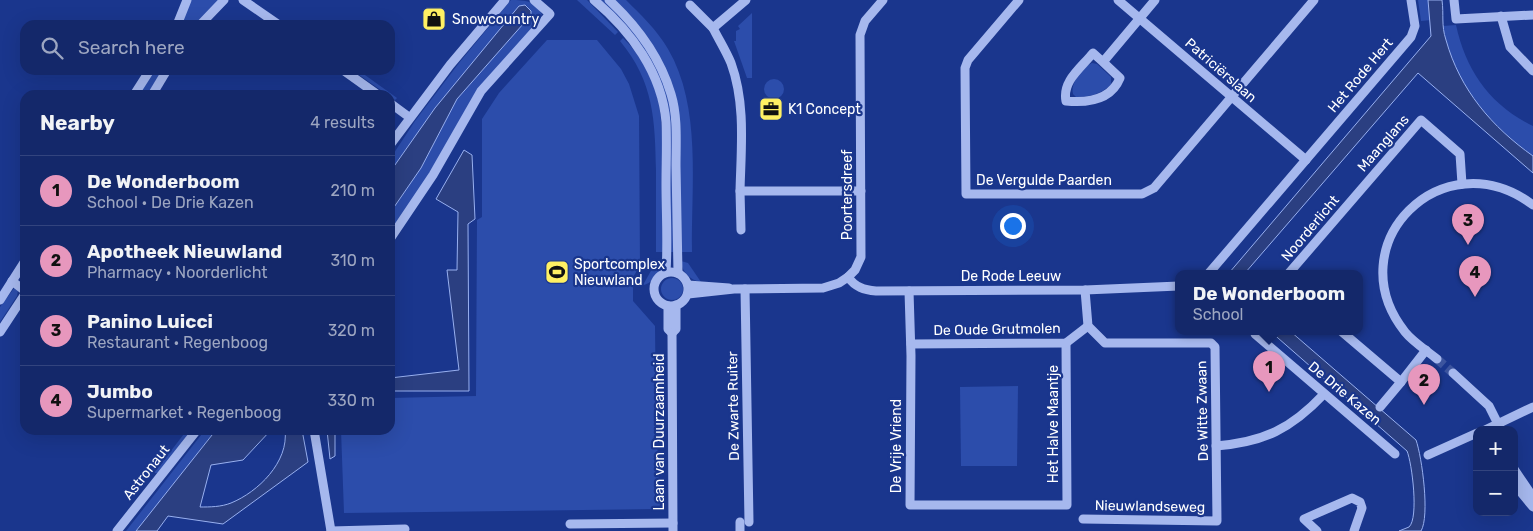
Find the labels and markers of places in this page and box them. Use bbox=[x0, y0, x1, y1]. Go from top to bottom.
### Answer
shop icon: Snowcountry bbox=[421, 6, 447, 32]
place label: Snowcountry bbox=[452, 11, 539, 28]
office icon: K1 Concept bbox=[758, 96, 784, 122]
place label: K1 Concept bbox=[788, 101, 861, 118]
pin: 3 bbox=[1452, 204, 1484, 245]
place label: Sportcomplex Nieuwland bbox=[574, 256, 666, 289]
pin: 4 bbox=[1459, 256, 1491, 297]
sports icon: Sportcomplex Nieuwland bbox=[544, 259, 570, 285]
pin: 1 bbox=[1253, 351, 1285, 392]
pin: 2 bbox=[1408, 364, 1440, 405]

